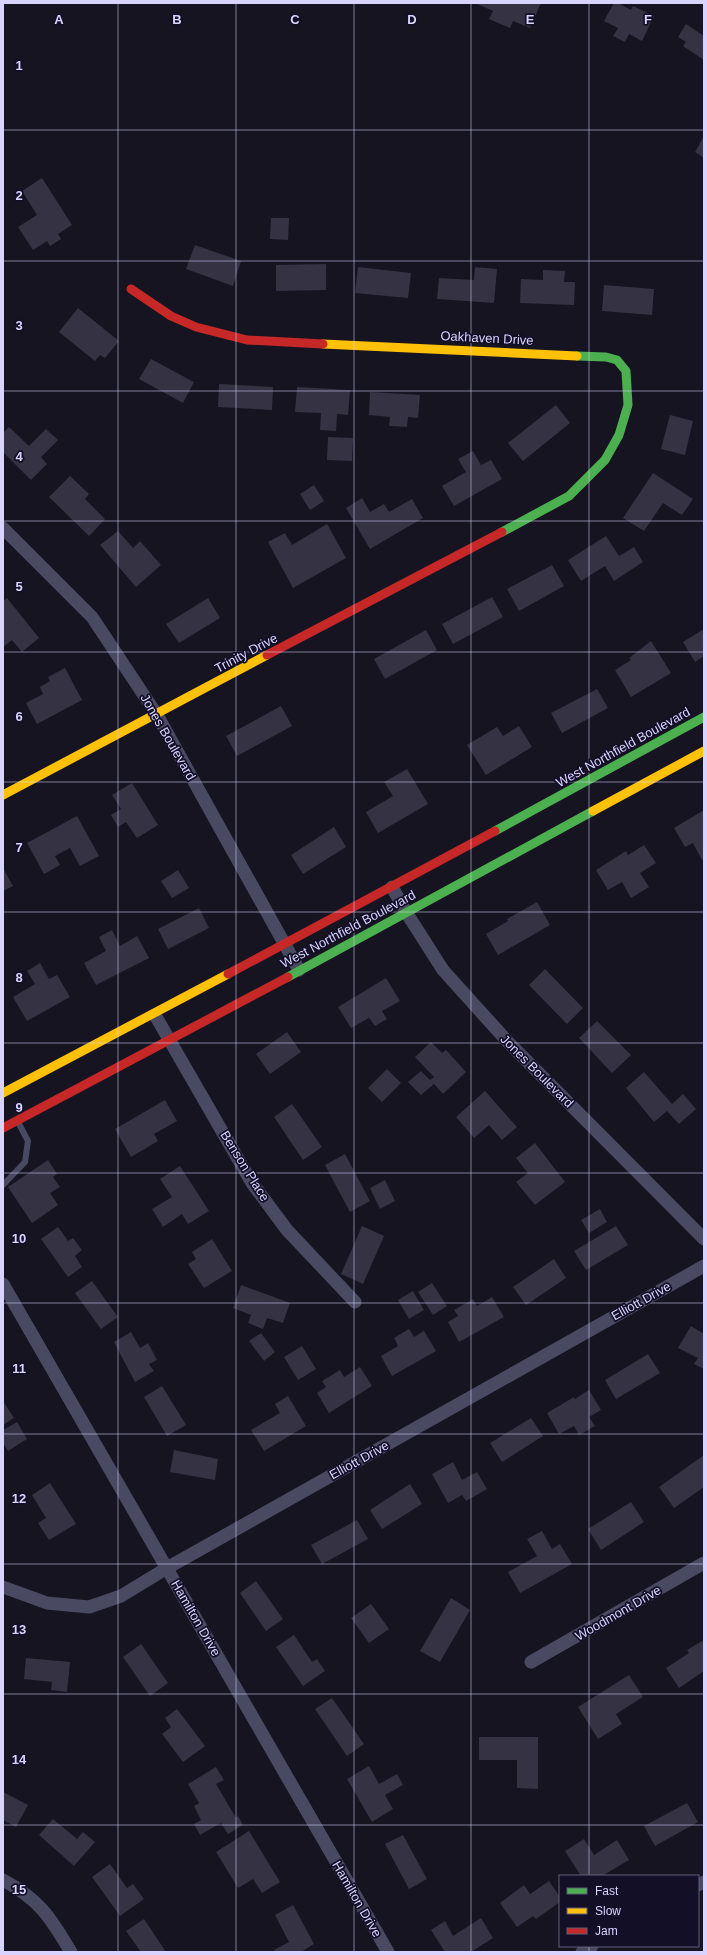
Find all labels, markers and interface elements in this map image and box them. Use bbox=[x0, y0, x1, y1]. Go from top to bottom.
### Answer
text: A bbox=[54, 12, 64, 27]
text: B bbox=[172, 12, 182, 27]
text: C bbox=[290, 12, 300, 27]
text: D bbox=[407, 12, 417, 27]
text: E bbox=[526, 12, 535, 27]
text: F bbox=[644, 12, 652, 27]
text: 1 bbox=[15, 58, 23, 73]
text: 2 bbox=[15, 188, 23, 203]
text: 3 bbox=[15, 318, 23, 333]
street label: Oakhaven Drive bbox=[440, 328, 534, 348]
text: 4 bbox=[15, 449, 23, 464]
text: 5 bbox=[15, 579, 23, 594]
street label: Trinity Drive bbox=[212, 630, 280, 676]
street label: Jones Boulevard bbox=[137, 691, 199, 783]
street label: West Northfield Boulevard bbox=[553, 704, 693, 790]
text: 6 bbox=[15, 709, 23, 724]
text: 7 bbox=[15, 840, 23, 855]
street label: West Northfield Boulevard bbox=[278, 887, 418, 971]
text: 8 bbox=[15, 970, 23, 985]
street label: Jones Boulevard bbox=[497, 1031, 577, 1111]
text: 9 bbox=[15, 1100, 23, 1115]
street label: Benson Place bbox=[217, 1128, 273, 1204]
text: 10 bbox=[12, 1231, 26, 1246]
street label: Elliott Drive bbox=[609, 1279, 673, 1323]
text: 11 bbox=[12, 1361, 26, 1376]
street label: Elliott Drive bbox=[327, 1438, 391, 1482]
text: 12 bbox=[12, 1491, 26, 1506]
street label: Hamilton Drive bbox=[168, 1577, 224, 1659]
street label: Woodmont Drive bbox=[572, 1582, 664, 1644]
text: 13 bbox=[12, 1622, 26, 1637]
text: 14 bbox=[12, 1752, 27, 1767]
street label: Hamilton Drive bbox=[329, 1858, 385, 1940]
legend bbox=[559, 1875, 699, 1947]
text: 15 bbox=[12, 1882, 26, 1897]
text: Fast bbox=[595, 1884, 619, 1898]
text: Slow bbox=[595, 1904, 621, 1918]
text: Jam bbox=[595, 1924, 618, 1938]

